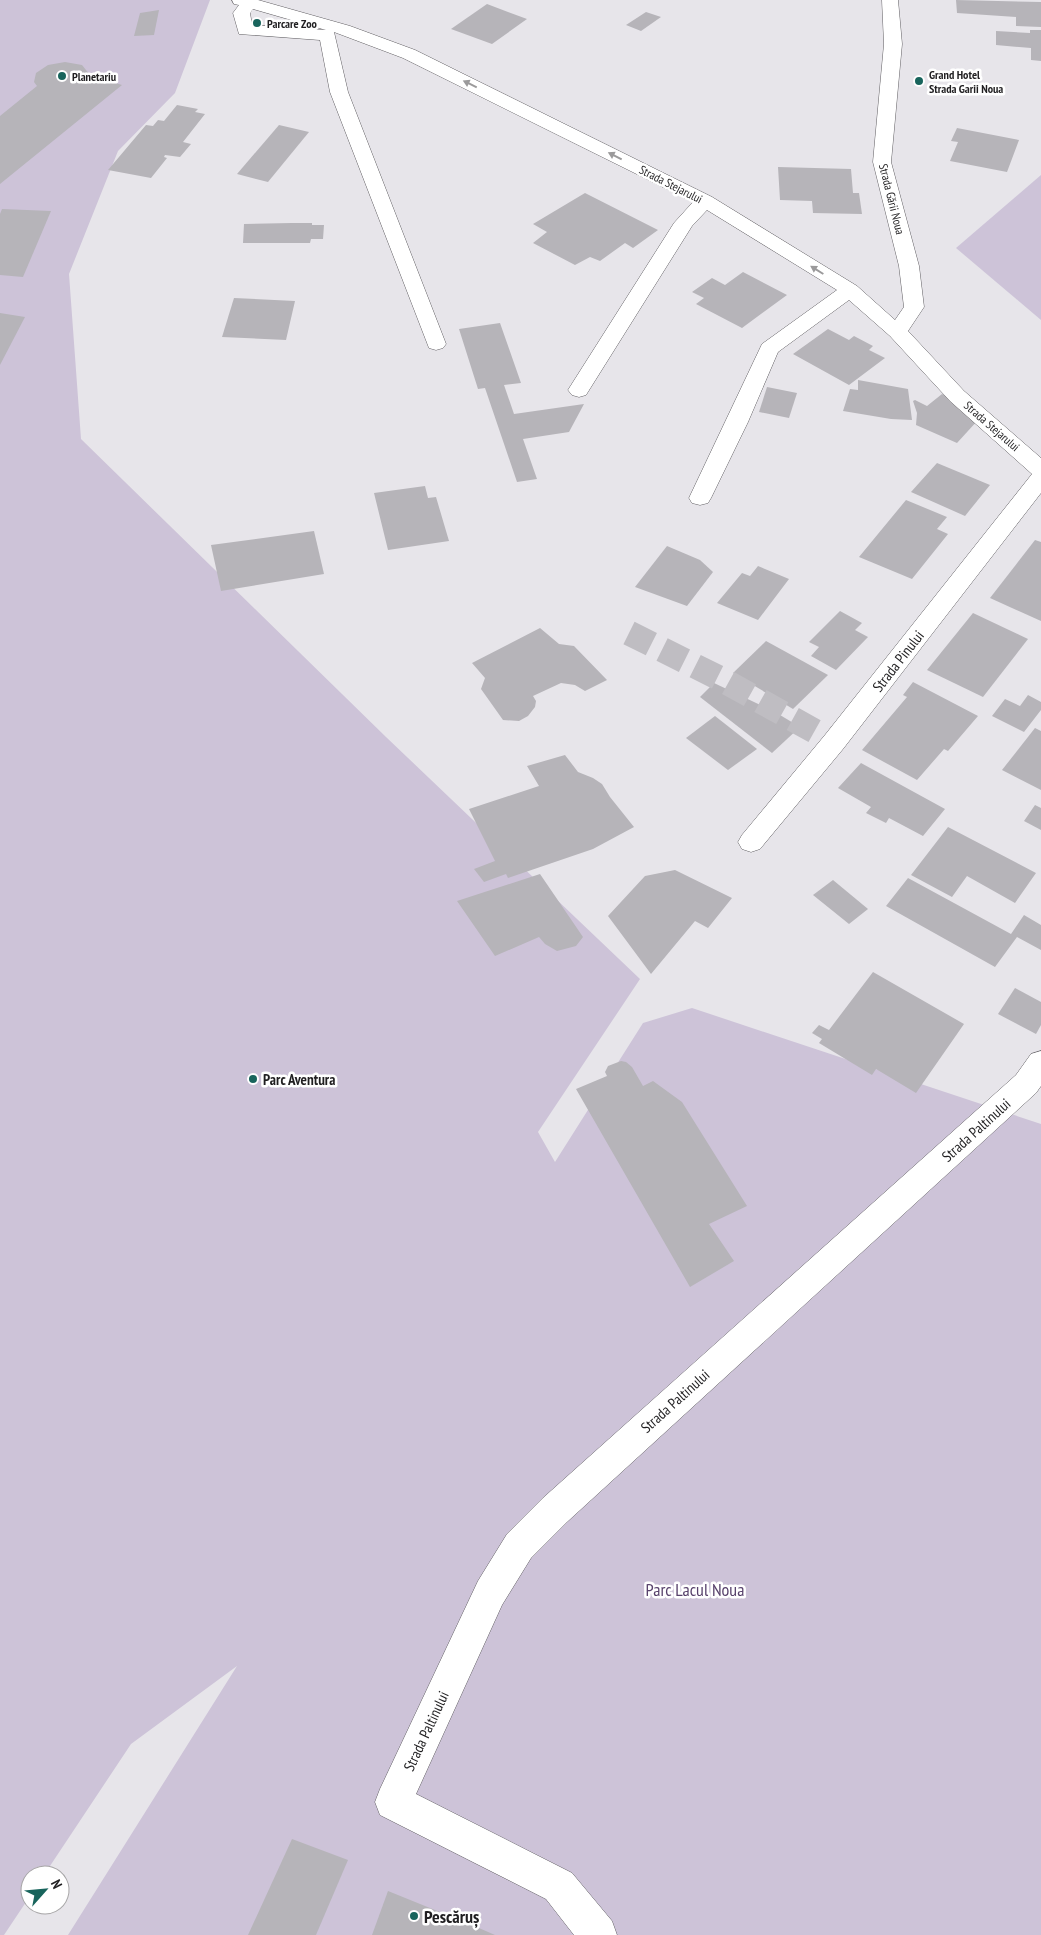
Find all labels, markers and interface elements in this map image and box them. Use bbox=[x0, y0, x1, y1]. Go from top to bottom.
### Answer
place label: Parcare Zoo bbox=[267, 16, 317, 31]
marker: Parcare Zoo bbox=[251, 17, 263, 29]
place label: Grand Hotel Strada Garii Noua bbox=[929, 67, 1003, 96]
place label: Planetariu bbox=[72, 69, 116, 84]
marker: Planetariu bbox=[56, 70, 68, 82]
marker: Grand Hotel Strada Garii Noua bbox=[913, 75, 925, 87]
one-way arrow bbox=[462, 80, 477, 88]
one-way arrow bbox=[608, 152, 622, 160]
street label: Strada Stejarului bbox=[637, 162, 705, 206]
street label: Strada Gării Noua bbox=[876, 162, 908, 236]
one-way arrow bbox=[811, 266, 824, 275]
street label: Strada Stejarului bbox=[961, 398, 1023, 454]
street label: Strada Pinului bbox=[868, 626, 928, 696]
place label: Parc Aventura bbox=[263, 1070, 335, 1089]
marker: Parc Aventura bbox=[247, 1073, 259, 1085]
street label: Strada Paltinului bbox=[938, 1094, 1014, 1166]
street label: Strada Paltinului bbox=[637, 1365, 713, 1437]
park label: Parc Lacul Noua bbox=[646, 1578, 744, 1601]
street label: Strada Paltinului bbox=[399, 1688, 453, 1774]
north arrow bbox=[20, 1865, 70, 1915]
text: N bbox=[47, 1877, 66, 1892]
place label: Pescăruș bbox=[424, 1905, 479, 1928]
marker: Pescăruș bbox=[408, 1910, 420, 1922]

